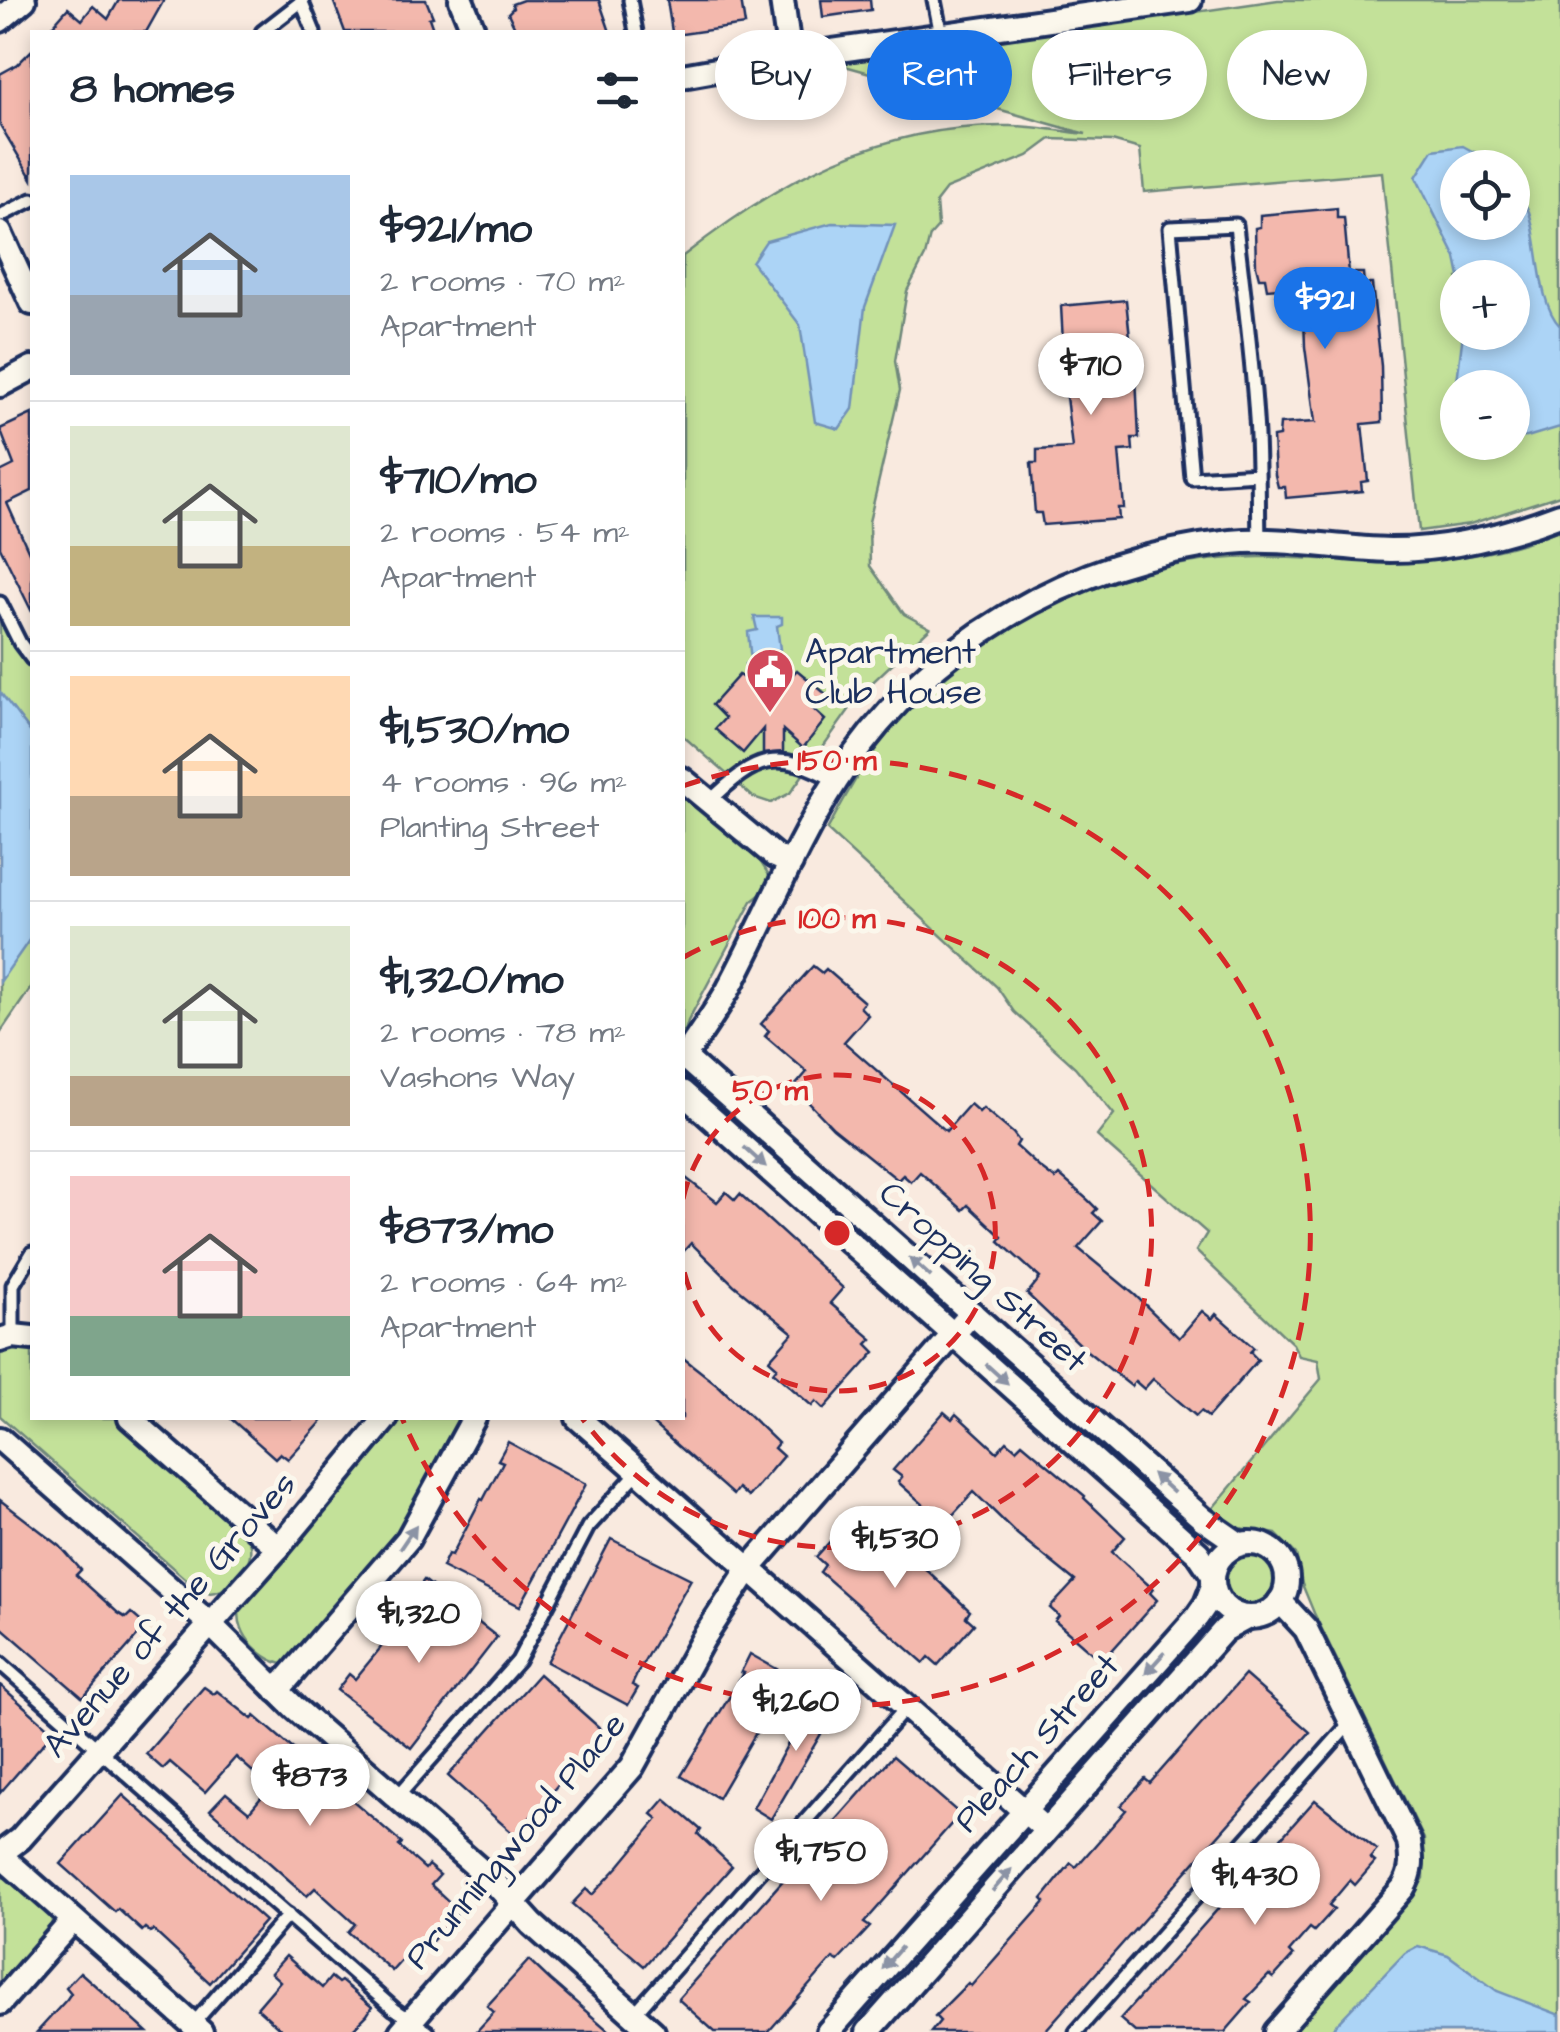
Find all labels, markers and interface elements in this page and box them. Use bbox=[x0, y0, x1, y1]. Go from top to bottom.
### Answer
chip: Buy bbox=[715, 30, 847, 120]
chip: Rent bbox=[867, 30, 1012, 120]
chip: Filters bbox=[1032, 30, 1207, 120]
chip: New bbox=[1227, 30, 1367, 120]
text: 8 homes bbox=[70, 61, 235, 119]
icon: filters bbox=[590, 63, 645, 118]
map controls bbox=[1440, 150, 1530, 460]
button: locate bbox=[1440, 150, 1530, 240]
text: $921/mo bbox=[380, 201, 532, 259]
icon: home bbox=[150, 215, 270, 335]
text: 2 rooms · 70 m² bbox=[380, 259, 625, 304]
button: + bbox=[1440, 260, 1530, 350]
pin: $921 bbox=[1266, 267, 1384, 352]
text: $921 bbox=[1296, 277, 1354, 322]
text: Apartment bbox=[380, 304, 536, 349]
pin: $710 bbox=[1032, 333, 1150, 418]
text: $710 bbox=[1060, 343, 1122, 388]
button: − bbox=[1440, 370, 1530, 460]
text: $710/mo bbox=[380, 452, 537, 510]
icon: home bbox=[150, 466, 270, 586]
text: 2 rooms · 54 m² bbox=[380, 510, 630, 555]
text: Apartment bbox=[380, 555, 536, 600]
place label: Apartment Club House bbox=[805, 628, 982, 717]
public building icon: Apartment Club House bbox=[744, 646, 796, 714]
text: $1,530/mo bbox=[380, 702, 569, 760]
icon: home bbox=[150, 716, 270, 836]
text: 150 m bbox=[797, 740, 877, 782]
text: 4 rooms · 96 m² bbox=[380, 760, 627, 805]
text: Planting Street bbox=[380, 805, 600, 850]
text: 100 m bbox=[798, 898, 876, 940]
text: $1,320/mo bbox=[380, 952, 564, 1010]
icon: home bbox=[150, 966, 270, 1086]
text: 2 rooms · 78 m² bbox=[380, 1010, 626, 1055]
text: Vashons Way bbox=[380, 1055, 575, 1100]
text: 50 m bbox=[732, 1070, 808, 1112]
one-way arrow bbox=[742, 1146, 767, 1168]
street label: Cropping Street bbox=[867, 1170, 1098, 1386]
text: $873/mo bbox=[380, 1202, 553, 1260]
centre of rings bbox=[819, 1215, 855, 1251]
icon: home bbox=[150, 1216, 270, 1336]
one-way arrow bbox=[908, 1257, 933, 1279]
text: 2 rooms · 64 m² bbox=[380, 1260, 627, 1305]
text: Apartment bbox=[380, 1305, 536, 1350]
one-way arrow bbox=[985, 1362, 1009, 1385]
street label: Avenue of the Groves bbox=[32, 1461, 308, 1769]
one-way arrow bbox=[1151, 1473, 1176, 1495]
pin: $1,530 bbox=[814, 1506, 976, 1591]
text: $1,530 bbox=[852, 1516, 938, 1561]
one-way arrow bbox=[398, 1523, 417, 1551]
pin: $1,320 bbox=[338, 1581, 500, 1666]
text: $1,320 bbox=[378, 1591, 460, 1636]
street label: Pleach Street bbox=[943, 1643, 1131, 1843]
one-way arrow bbox=[1144, 1651, 1167, 1675]
pin: $1,260 bbox=[715, 1669, 877, 1754]
text: $1,260 bbox=[753, 1679, 839, 1724]
street label: Prunningwood Place bbox=[394, 1702, 640, 1981]
pin: $873 bbox=[251, 1744, 369, 1829]
text: $873 bbox=[273, 1754, 347, 1799]
pin: $1,750 bbox=[740, 1819, 902, 1904]
text: $1,750 bbox=[776, 1829, 866, 1874]
pin: $1,430 bbox=[1174, 1843, 1336, 1928]
text: $1,430 bbox=[1212, 1853, 1298, 1898]
one-way arrow bbox=[991, 1868, 1013, 1893]
one-way arrow bbox=[882, 1946, 904, 1971]

